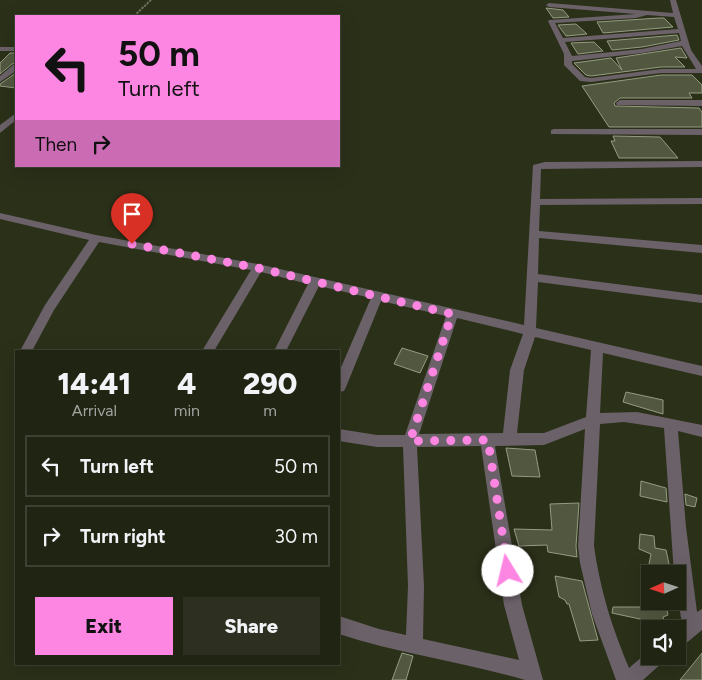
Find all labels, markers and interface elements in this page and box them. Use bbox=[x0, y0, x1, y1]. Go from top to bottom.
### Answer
text: 50 m bbox=[118, 33, 200, 75]
icon: left bbox=[35, 35, 100, 100]
text: Turn left bbox=[118, 75, 200, 102]
icon: right bbox=[87, 130, 115, 158]
text: Then bbox=[35, 133, 77, 156]
pin bbox=[111, 193, 153, 244]
icon: arrive bbox=[118, 200, 146, 228]
text: 14:41 bbox=[58, 365, 131, 402]
text: 4 bbox=[177, 365, 197, 402]
text: 290 bbox=[243, 365, 297, 402]
text: Arrival bbox=[72, 401, 117, 420]
text: min bbox=[174, 401, 200, 420]
text: m bbox=[263, 401, 277, 420]
icon: left bbox=[37, 452, 65, 480]
text: Turn left bbox=[80, 455, 154, 478]
text: 50 m bbox=[274, 455, 318, 478]
icon: right bbox=[37, 522, 65, 550]
text: Turn right bbox=[80, 525, 166, 548]
text: 30 m bbox=[275, 525, 318, 548]
position arrow bbox=[481, 544, 533, 596]
north arrow bbox=[641, 565, 686, 610]
map controls bbox=[641, 565, 686, 665]
button: Exit bbox=[35, 597, 173, 655]
button: Share bbox=[183, 597, 320, 655]
button: sound bbox=[641, 620, 686, 665]

